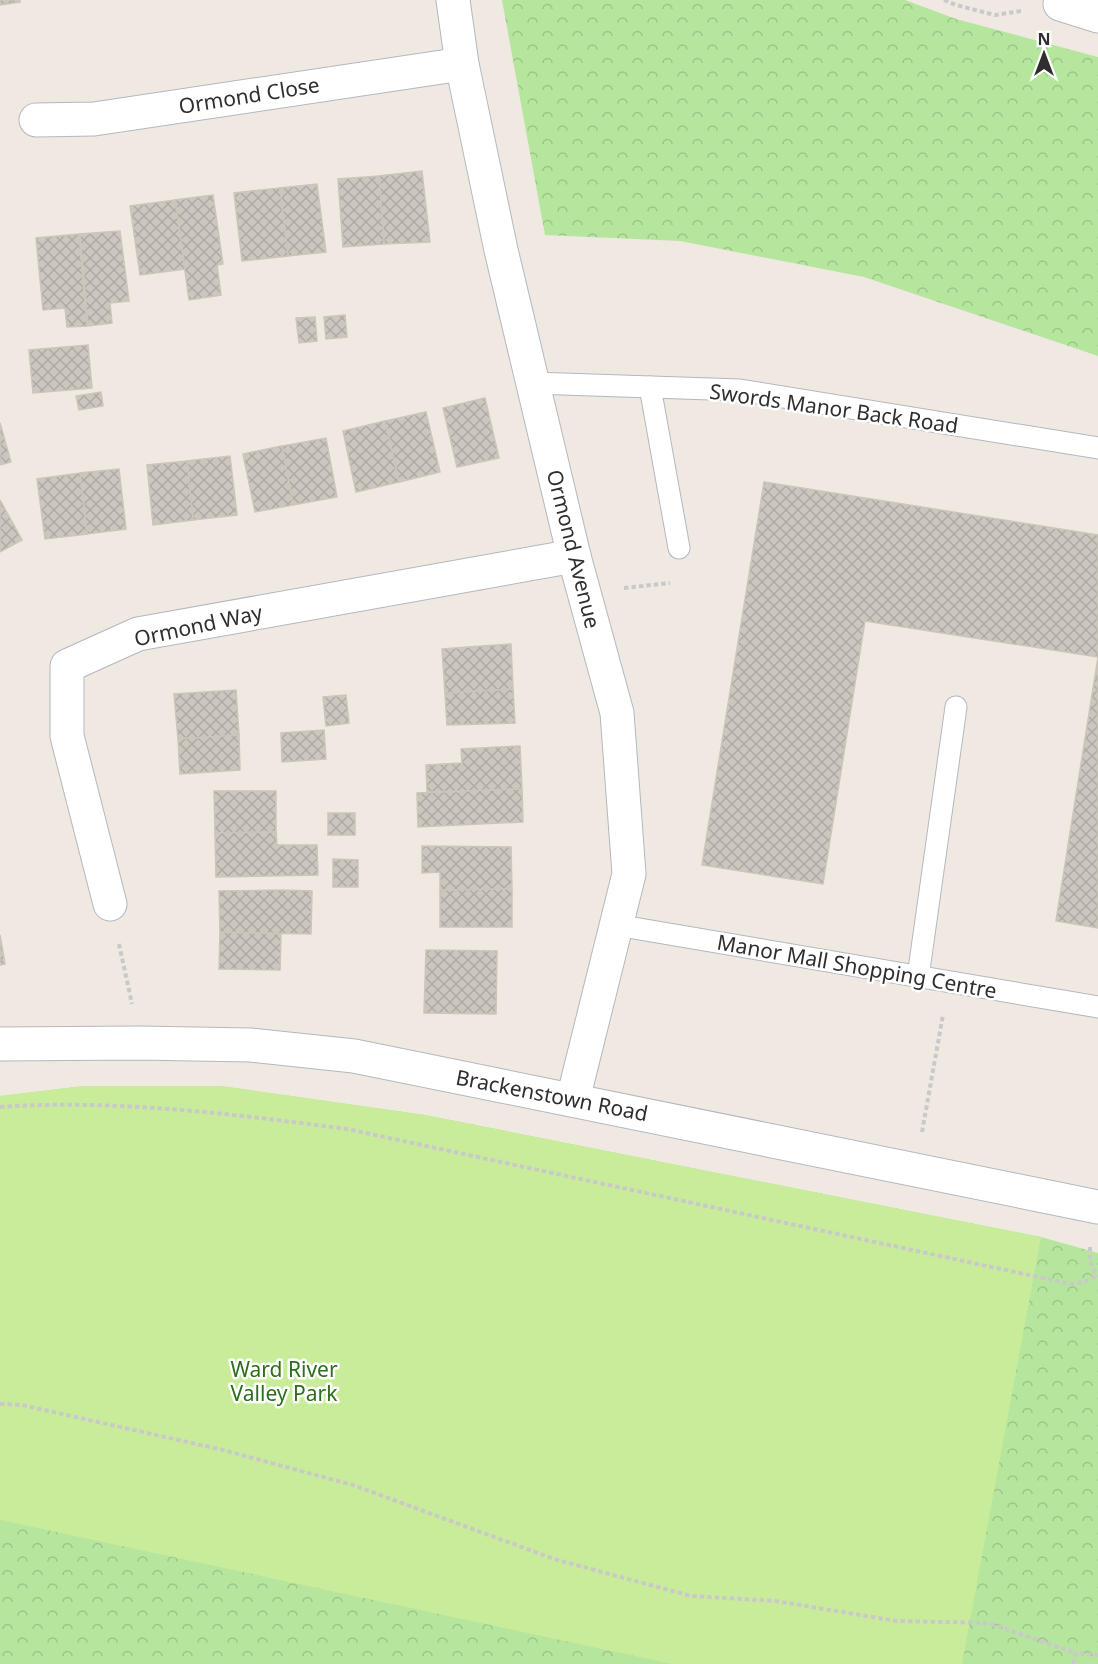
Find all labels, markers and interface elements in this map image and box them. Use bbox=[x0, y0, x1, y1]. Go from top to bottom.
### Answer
north arrow bbox=[1014, 24, 1074, 84]
text: N bbox=[1037, 28, 1051, 50]
street label: Ormond Close bbox=[177, 70, 321, 120]
street label: Swords Manor Back Road bbox=[708, 377, 960, 439]
street label: Ormond Avenue bbox=[541, 467, 607, 631]
street label: Ormond Way bbox=[131, 598, 265, 652]
street label: Manor Mall Shopping Centre bbox=[715, 928, 999, 1004]
street label: Brackenstown Road bbox=[454, 1063, 650, 1127]
park label: Ward River Valley Park bbox=[230, 1355, 338, 1407]

